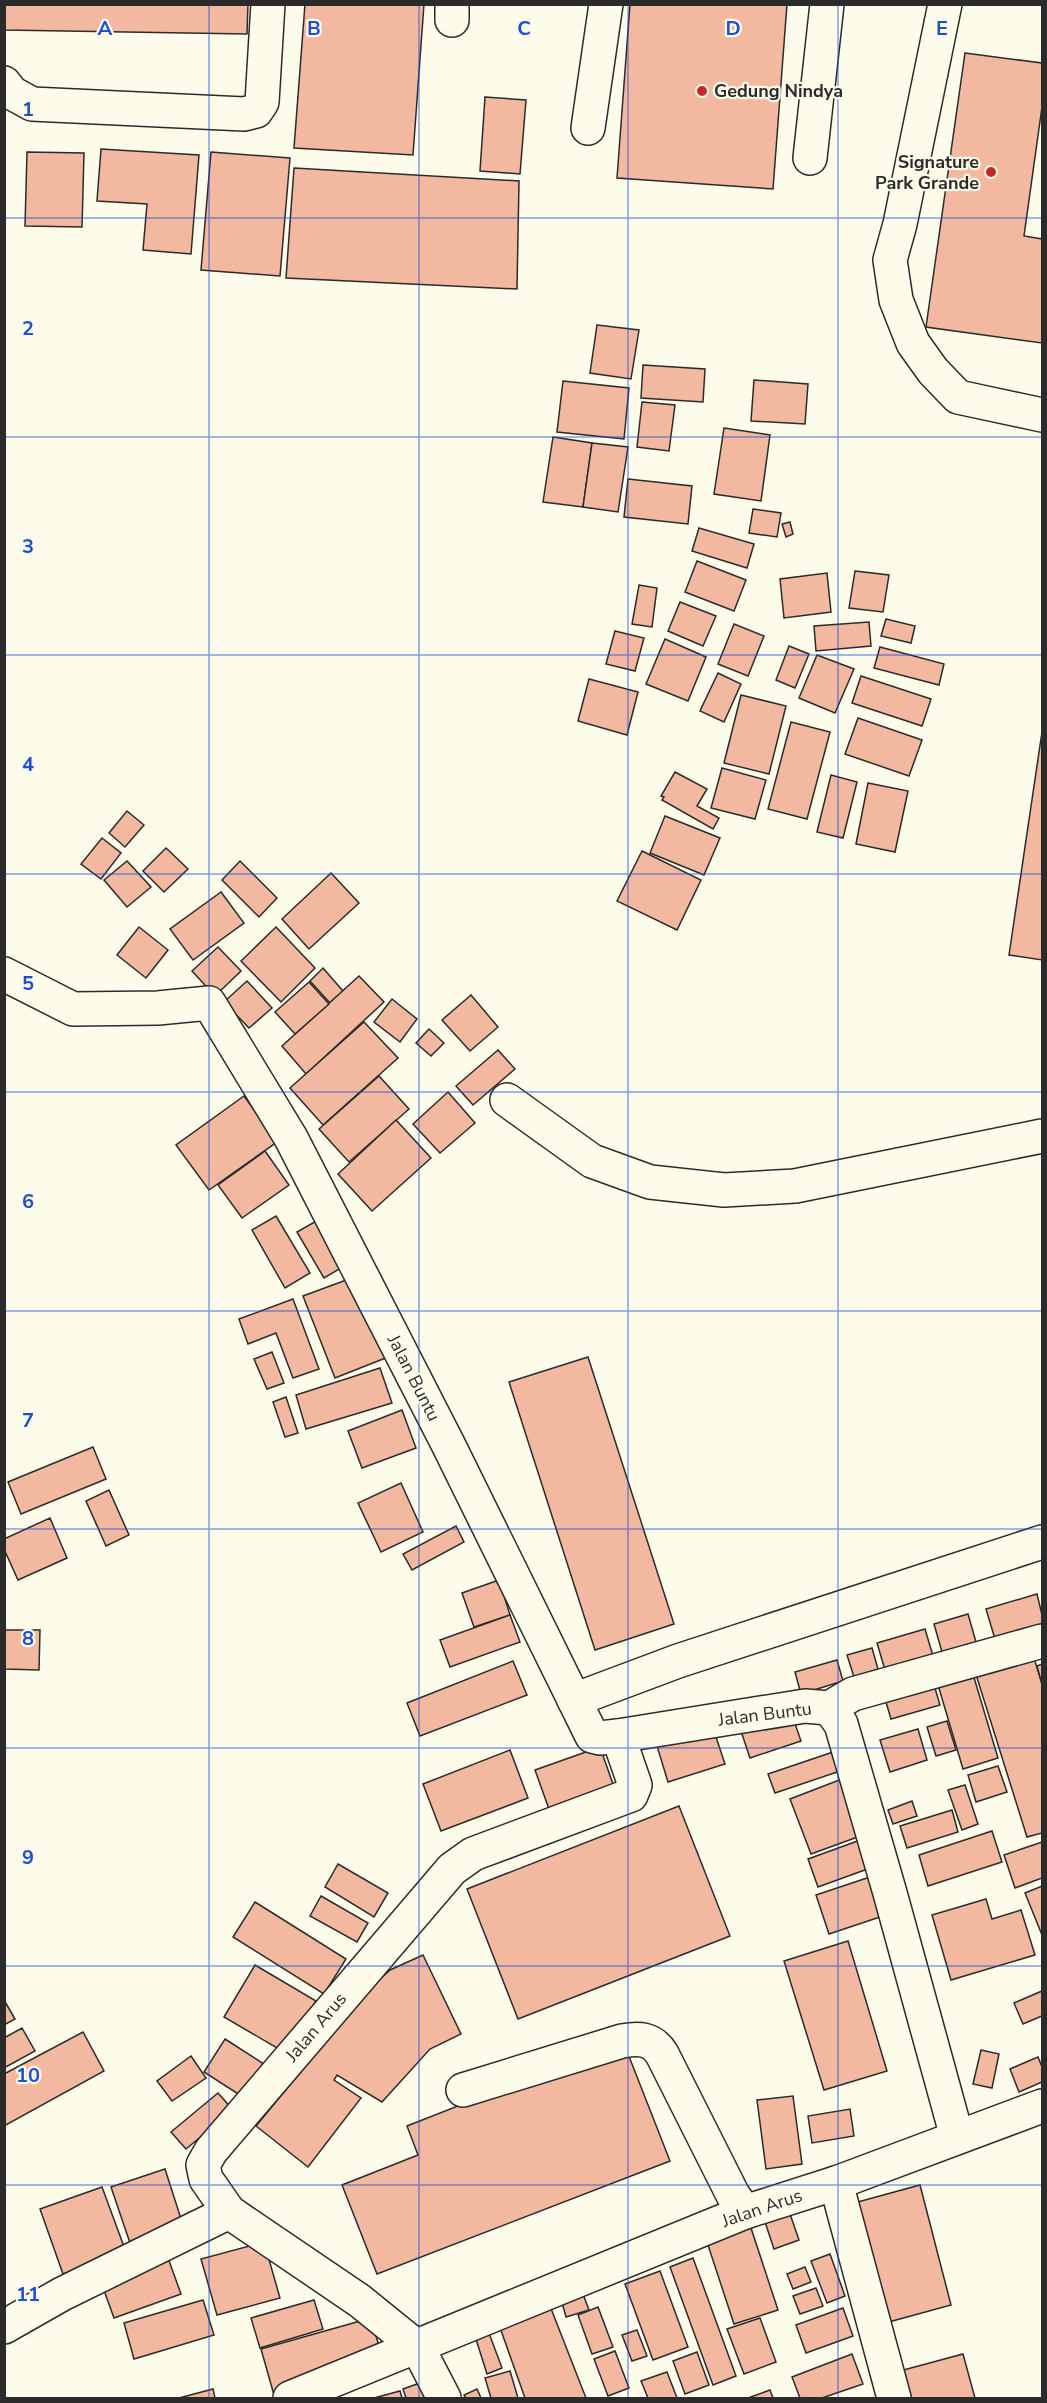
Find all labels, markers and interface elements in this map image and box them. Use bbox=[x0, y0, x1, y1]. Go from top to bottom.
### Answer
text: A bbox=[98, 15, 113, 42]
text: B bbox=[307, 15, 321, 42]
text: C bbox=[517, 15, 531, 42]
text: D bbox=[725, 15, 741, 42]
text: E bbox=[936, 15, 948, 42]
place label: Gedung Nindya bbox=[714, 79, 843, 103]
marker: Gedung Nindya bbox=[695, 84, 709, 98]
text: 1 bbox=[22, 96, 34, 123]
place label: Signature Park Grande bbox=[875, 150, 979, 195]
marker: Signature Park Grande bbox=[984, 165, 998, 179]
text: 2 bbox=[22, 315, 34, 342]
text: 3 bbox=[22, 533, 34, 560]
text: 4 bbox=[22, 751, 34, 778]
text: 5 bbox=[22, 970, 34, 997]
text: 6 bbox=[22, 1188, 34, 1215]
street label: Jalan Buntu bbox=[382, 1330, 446, 1425]
text: 7 bbox=[22, 1407, 34, 1434]
text: 8 bbox=[22, 1625, 34, 1652]
street label: Jalan Buntu bbox=[716, 1696, 813, 1732]
text: 9 bbox=[22, 1844, 34, 1871]
street label: Jalan Arus bbox=[279, 1987, 352, 2067]
text: 10 bbox=[16, 2062, 40, 2089]
street label: Jalan Arus bbox=[718, 2183, 805, 2233]
text: 11 bbox=[16, 2281, 40, 2308]

